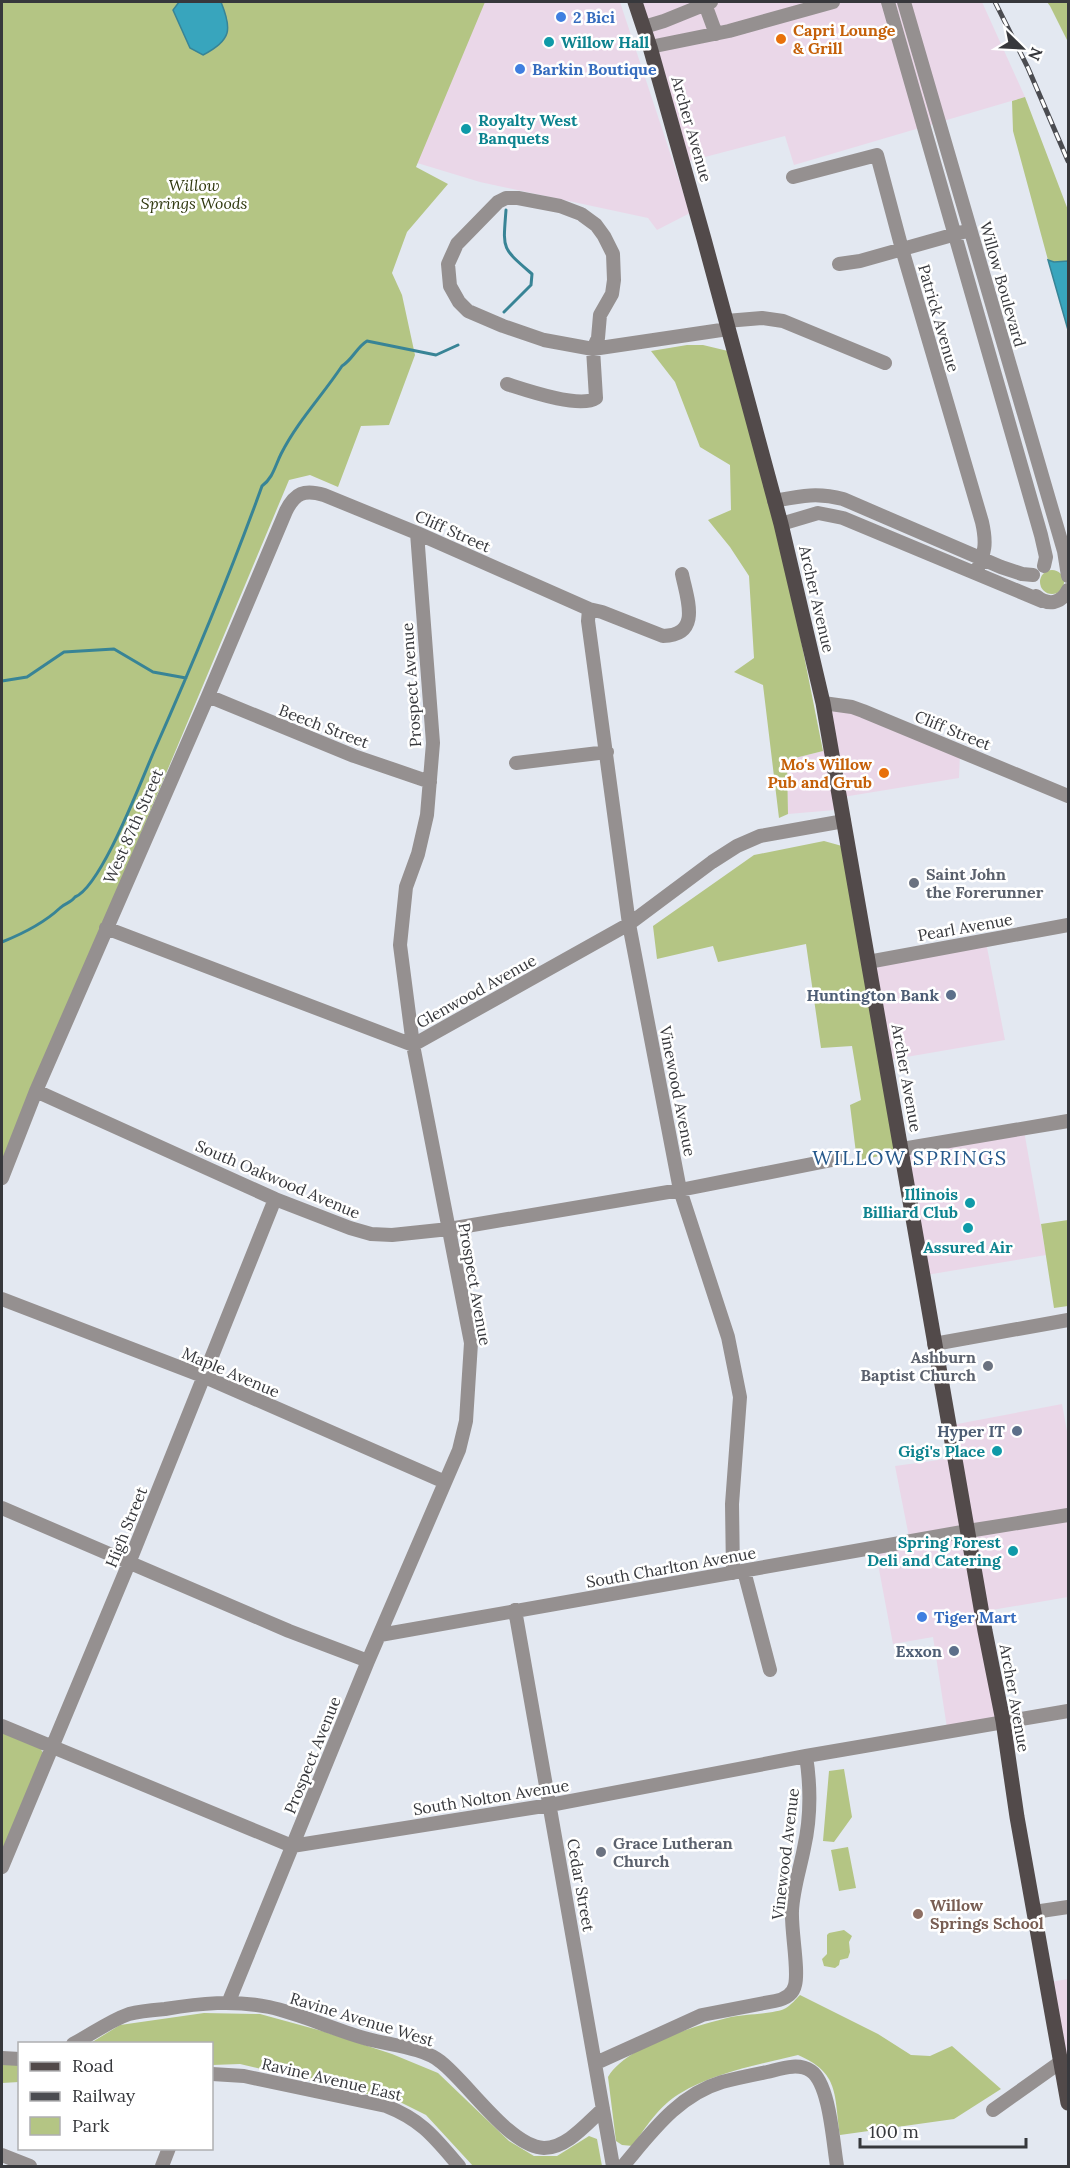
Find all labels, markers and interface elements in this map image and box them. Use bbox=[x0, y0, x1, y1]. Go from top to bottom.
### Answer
place label: 2 Bici bbox=[573, 7, 615, 27]
marker: 2 Bici bbox=[554, 10, 568, 24]
north arrow bbox=[992, 18, 1052, 78]
place label: Capri Lounge & Grill bbox=[793, 20, 896, 58]
place label: Willow Hall bbox=[561, 32, 649, 52]
marker: Capri Lounge & Grill bbox=[774, 32, 788, 46]
marker: Willow Hall bbox=[542, 35, 556, 49]
text: N bbox=[1024, 44, 1047, 64]
place label: Barkin Boutique bbox=[532, 59, 657, 79]
marker: Barkin Boutique bbox=[513, 62, 527, 76]
street label: Archer Avenue bbox=[667, 73, 717, 184]
place label: Royalty West Banquets bbox=[478, 110, 578, 148]
marker: Royalty West Banquets bbox=[459, 122, 473, 136]
park label: Willow Springs Woods bbox=[141, 175, 248, 213]
street label: Willow Boulevard bbox=[976, 219, 1031, 349]
street label: Patrick Avenue bbox=[914, 262, 964, 374]
street label: Cliff Street bbox=[412, 505, 495, 557]
street label: Archer Avenue bbox=[795, 543, 839, 655]
street label: Prospect Avenue bbox=[397, 622, 425, 748]
street label: Beech Street bbox=[276, 700, 373, 753]
street label: Cliff Street bbox=[912, 706, 995, 755]
place label: Mo's Willow Pub and Grub bbox=[767, 754, 872, 792]
street label: West 87th Street bbox=[99, 765, 168, 886]
marker: Mo's Willow Pub and Grub bbox=[877, 766, 891, 780]
place label: Saint John the Forerunner bbox=[926, 864, 1044, 902]
marker: Saint John the Forerunner bbox=[907, 876, 921, 890]
street label: Pearl Avenue bbox=[916, 909, 1014, 945]
street label: Glenwood Avenue bbox=[413, 950, 540, 1032]
place label: Huntington Bank bbox=[806, 985, 939, 1005]
marker: Huntington Bank bbox=[944, 988, 958, 1002]
street label: Archer Avenue bbox=[888, 1022, 926, 1134]
street label: Vinewood Avenue bbox=[655, 1023, 701, 1158]
street label: South Oakwood Avenue bbox=[193, 1135, 364, 1223]
district label: WILLOW SPRINGS bbox=[812, 1145, 1008, 1170]
place label: Illinois Billiard Club bbox=[862, 1184, 958, 1222]
marker: Illinois Billiard Club bbox=[963, 1196, 977, 1210]
street label: Prospect Avenue bbox=[454, 1221, 496, 1347]
marker: Assured Air bbox=[961, 1221, 975, 1235]
place label: Assured Air bbox=[923, 1237, 1013, 1257]
street label: Maple Avenue bbox=[179, 1342, 283, 1402]
place label: Ashburn Baptist Church bbox=[860, 1347, 976, 1385]
marker: Ashburn Baptist Church bbox=[981, 1359, 995, 1373]
place label: Hyper IT bbox=[937, 1421, 1006, 1441]
marker: Hyper IT bbox=[1010, 1424, 1024, 1438]
place label: Gigi's Place bbox=[898, 1441, 985, 1461]
marker: Gigi's Place bbox=[990, 1444, 1004, 1458]
street label: High Street bbox=[101, 1483, 152, 1570]
place label: Spring Forest Deli and Catering bbox=[867, 1532, 1002, 1570]
street label: South Charlton Avenue bbox=[585, 1542, 758, 1592]
marker: Spring Forest Deli and Catering bbox=[1006, 1544, 1020, 1558]
place label: Tiger Mart bbox=[934, 1607, 1017, 1627]
marker: Tiger Mart bbox=[915, 1610, 929, 1624]
place label: Exxon bbox=[895, 1641, 942, 1661]
street label: Archer Avenue bbox=[996, 1642, 1034, 1754]
marker: Exxon bbox=[947, 1644, 961, 1658]
street label: Prospect Avenue bbox=[279, 1693, 345, 1816]
street label: South Nolton Avenue bbox=[412, 1775, 571, 1819]
street label: Vinewood Avenue bbox=[767, 1787, 803, 1922]
place label: Grace Lutheran Church bbox=[613, 1833, 733, 1871]
street label: Cedar Street bbox=[563, 1837, 599, 1934]
marker: Grace Lutheran Church bbox=[594, 1845, 608, 1859]
place label: Willow Springs School bbox=[930, 1895, 1044, 1933]
marker: Willow Springs School bbox=[911, 1907, 925, 1921]
street label: Ravine Avenue West bbox=[288, 1988, 437, 2051]
legend bbox=[18, 2042, 213, 2150]
street label: Ravine Avenue East bbox=[260, 2053, 405, 2105]
text: Road bbox=[72, 2054, 114, 2077]
text: Railway bbox=[72, 2084, 136, 2107]
scale bar bbox=[860, 2111, 1026, 2149]
text: Park bbox=[72, 2114, 110, 2137]
text: 100 m bbox=[869, 2120, 919, 2143]

